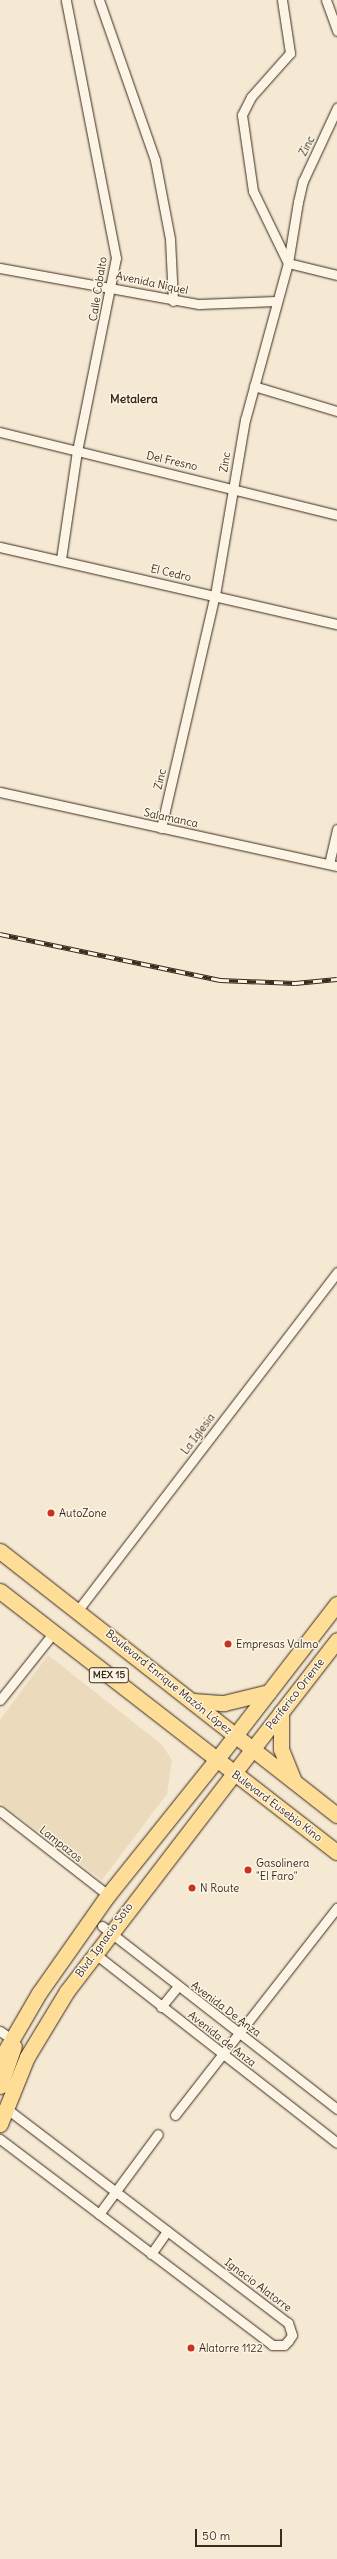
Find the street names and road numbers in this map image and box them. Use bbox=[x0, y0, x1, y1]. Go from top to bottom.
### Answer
street label: Zinc bbox=[296, 134, 318, 158]
street label: Calle Cobalto bbox=[86, 256, 110, 322]
street label: Avenida Niquel bbox=[115, 269, 189, 297]
street label: Del Fresno bbox=[145, 449, 199, 473]
street label: Zinc bbox=[217, 451, 233, 473]
street label: El Cedro bbox=[149, 562, 193, 584]
street label: Zinc bbox=[151, 767, 169, 791]
street label: Salamanca bbox=[143, 806, 199, 830]
street label: La Iglesia bbox=[178, 1411, 218, 1457]
street label: Boulevard Enrique Mazón López bbox=[103, 1627, 235, 1737]
street label: Periferico Oriente bbox=[263, 1656, 327, 1732]
road number: MEX 15 bbox=[88, 1667, 130, 1683]
street label: Bulevard Eusebio Kino bbox=[229, 1768, 325, 1844]
street label: Lampazos bbox=[37, 1823, 85, 1865]
street label: Blvd. Ignacio Soto bbox=[73, 1900, 135, 1980]
street label: Avenida De Anza bbox=[189, 1979, 263, 2039]
street label: Avenida de Anza bbox=[186, 2008, 258, 2070]
street label: Ignacio Alatorre bbox=[222, 2256, 294, 2314]

